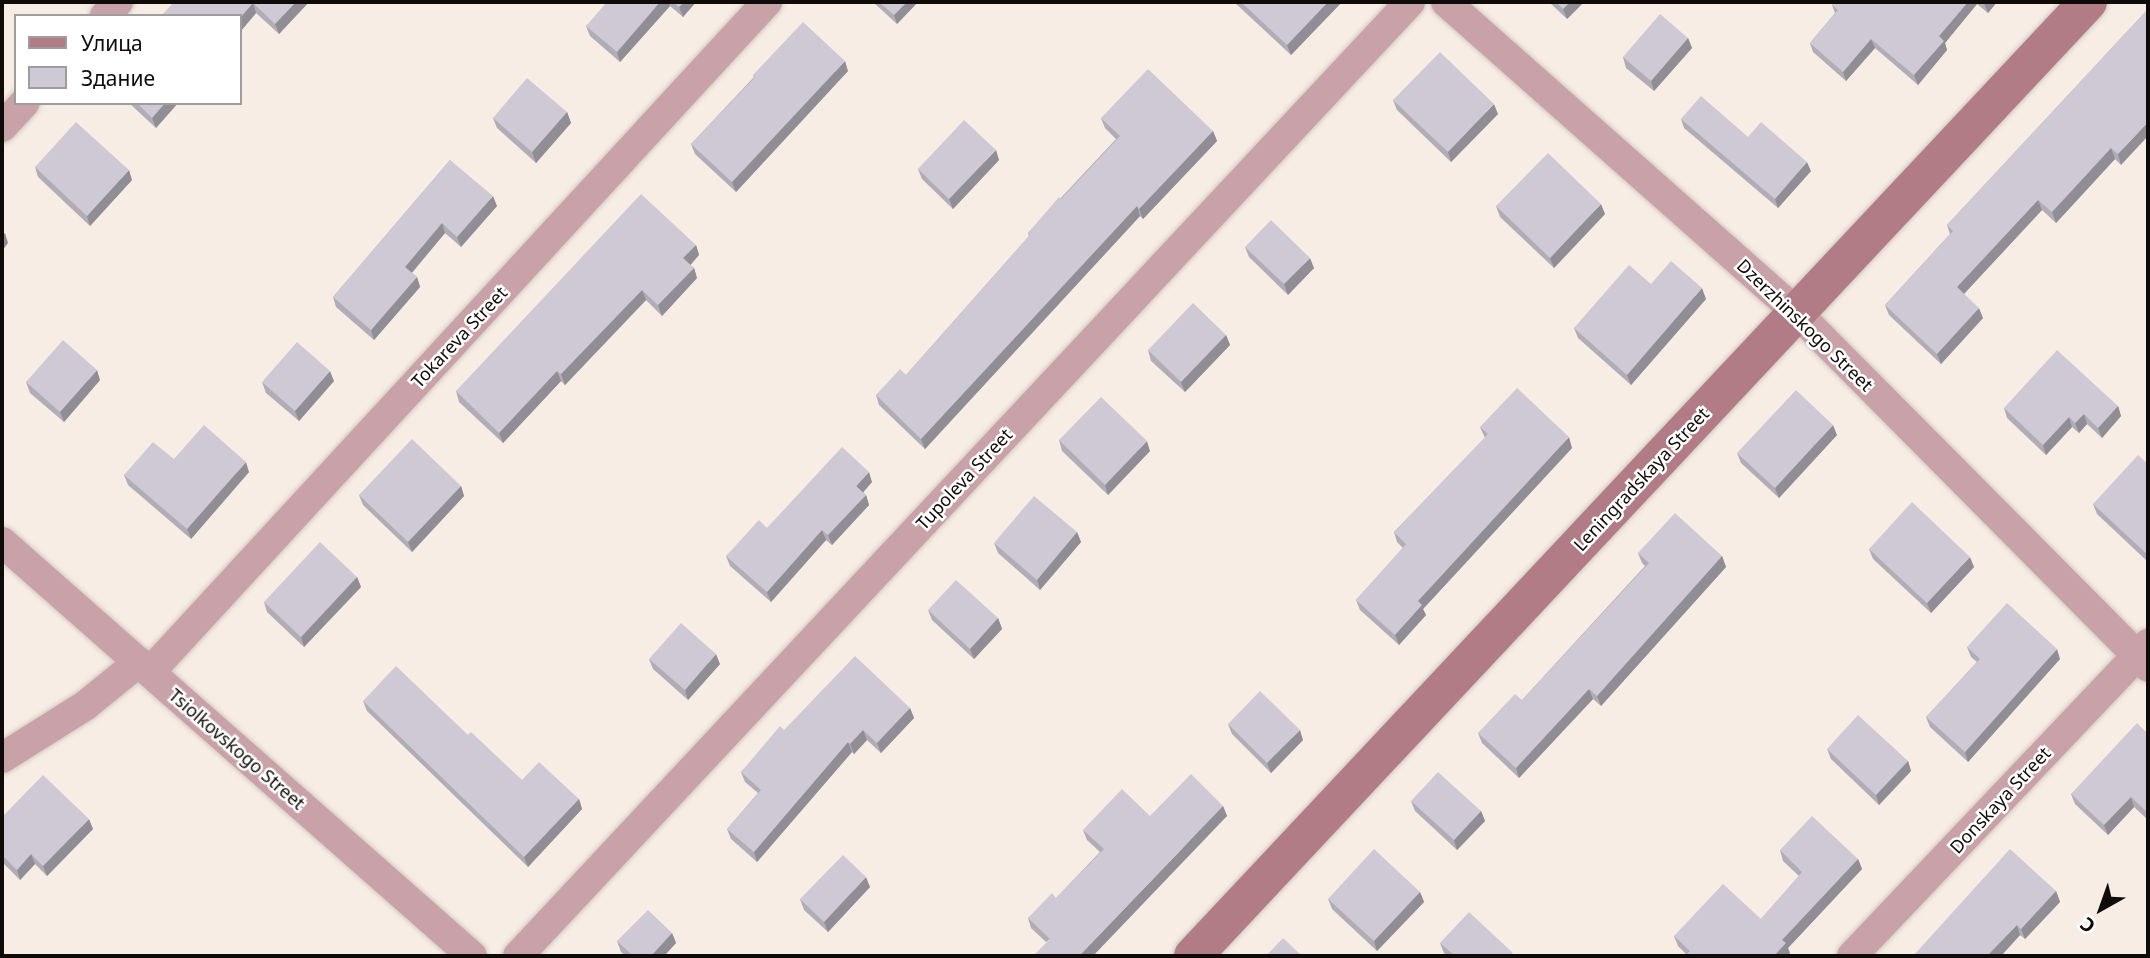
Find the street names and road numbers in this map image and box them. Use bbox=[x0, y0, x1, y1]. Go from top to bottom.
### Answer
street label: Dzerzhinskogo Street bbox=[1733, 255, 1877, 395]
street label: Tokareva Street bbox=[407, 282, 511, 392]
street label: Leningradskaya Street bbox=[1569, 403, 1713, 555]
street label: Tupoleva Street bbox=[911, 424, 1017, 534]
street label: Tsiolkovskogo Street bbox=[165, 684, 309, 814]
street label: Donskaya Street bbox=[1945, 742, 2055, 858]

